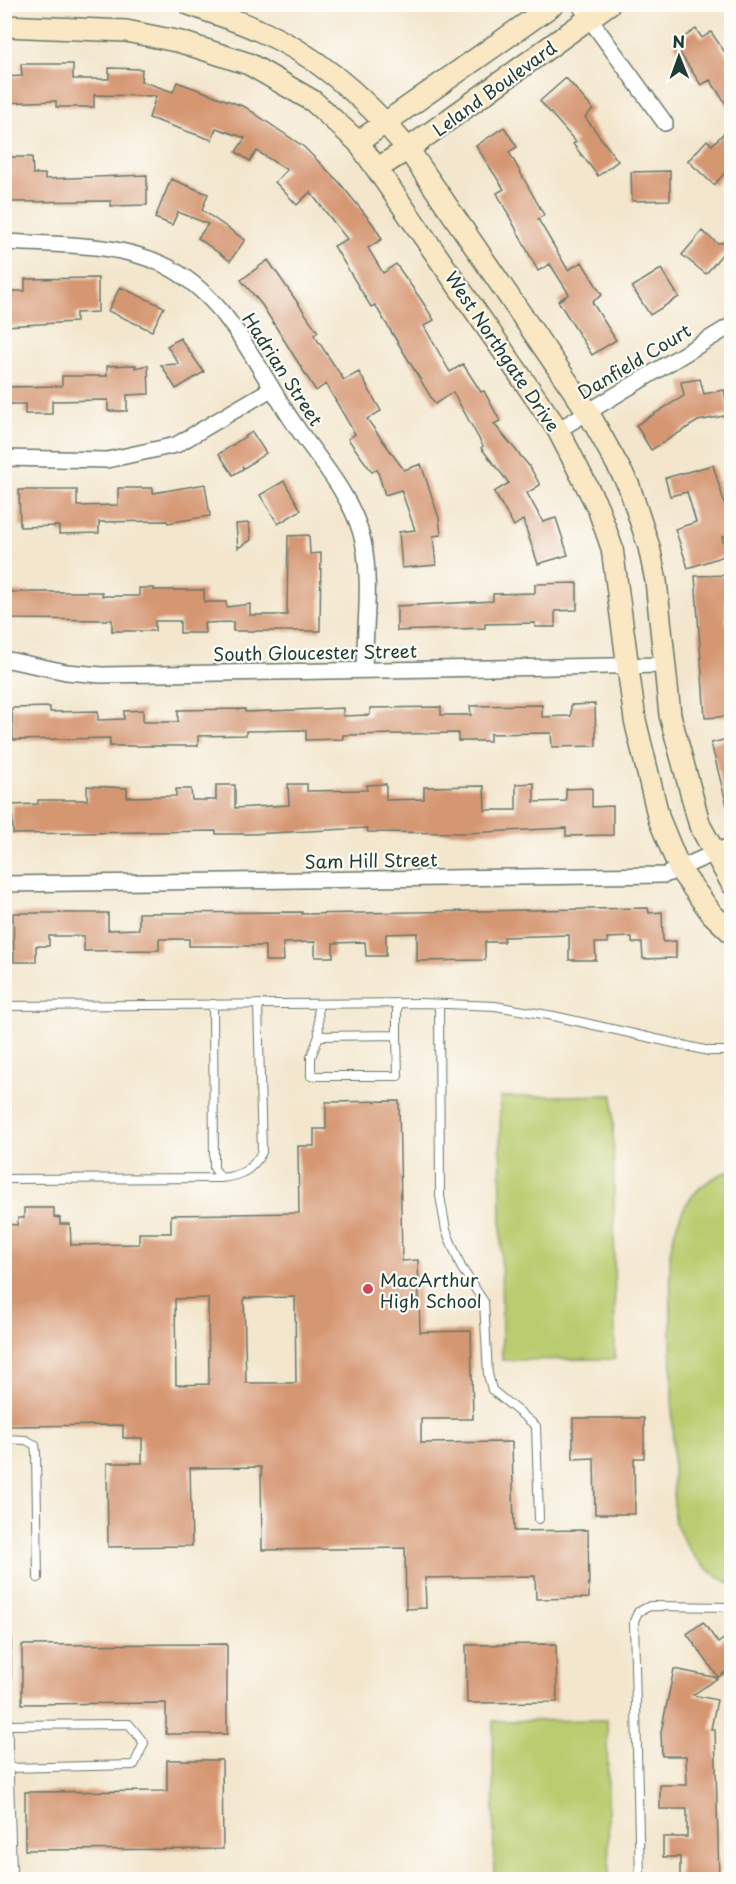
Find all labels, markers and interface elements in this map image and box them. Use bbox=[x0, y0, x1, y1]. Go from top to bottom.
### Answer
north arrow bbox=[649, 27, 709, 87]
text: N bbox=[672, 29, 685, 53]
street label: Leland Boulevard bbox=[426, 34, 562, 142]
street label: West Northgate Drive bbox=[439, 265, 567, 437]
street label: Hadrian Street bbox=[236, 307, 330, 431]
street label: Danfield Court bbox=[572, 317, 696, 405]
street label: South Gloucester Street bbox=[213, 637, 417, 667]
street label: Sam Hill Street bbox=[304, 845, 438, 875]
place label: MacArthur High School bbox=[380, 1266, 482, 1314]
marker: MacArthur High School bbox=[361, 1282, 375, 1296]

